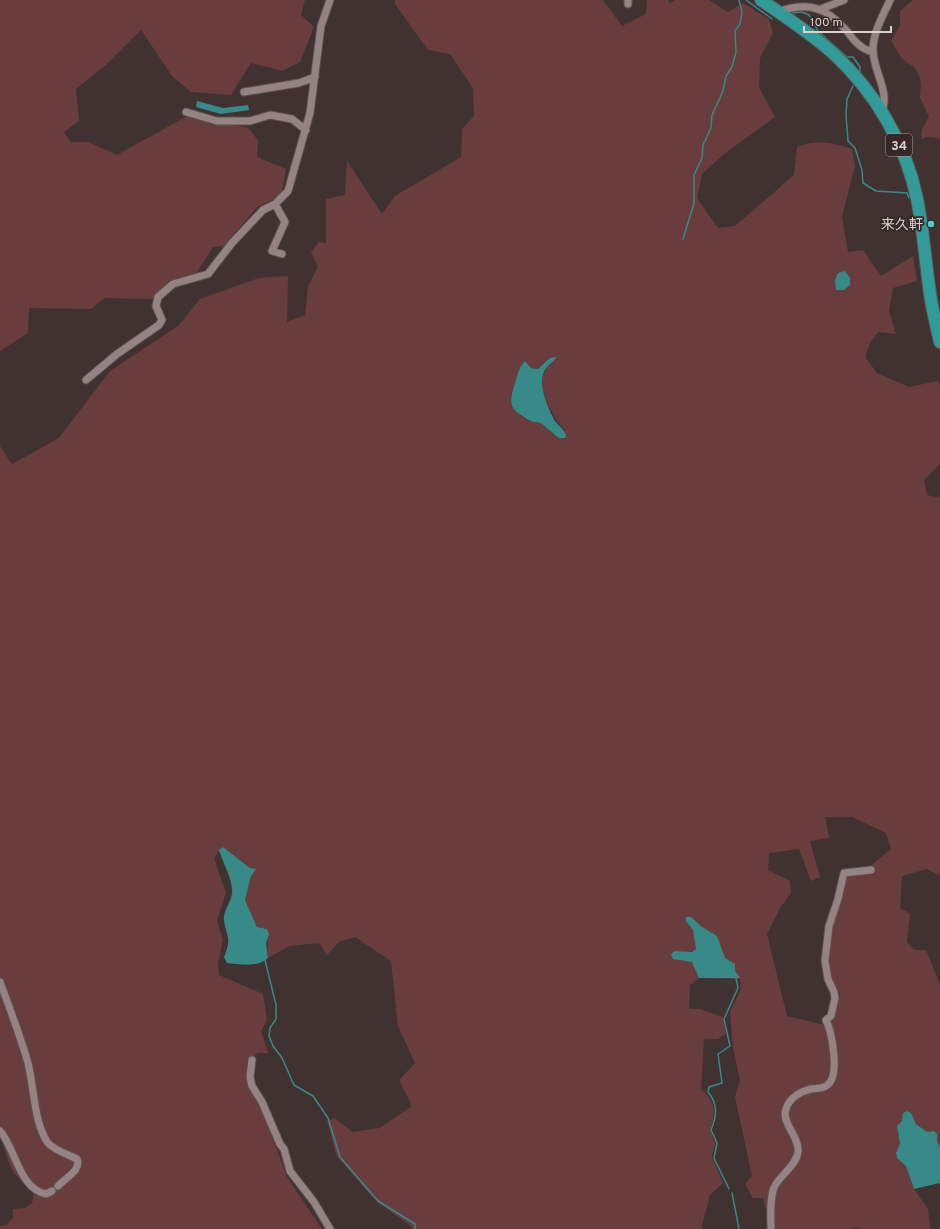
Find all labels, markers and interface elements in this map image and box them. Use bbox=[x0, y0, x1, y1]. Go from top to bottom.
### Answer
scale bar bbox=[804, 8, 891, 34]
text: 100 m bbox=[810, 15, 843, 31]
road number: 34 bbox=[886, 134, 912, 156]
place label: 来久軒 bbox=[881, 217, 923, 234]
marker: 来久軒 bbox=[926, 219, 936, 229]

